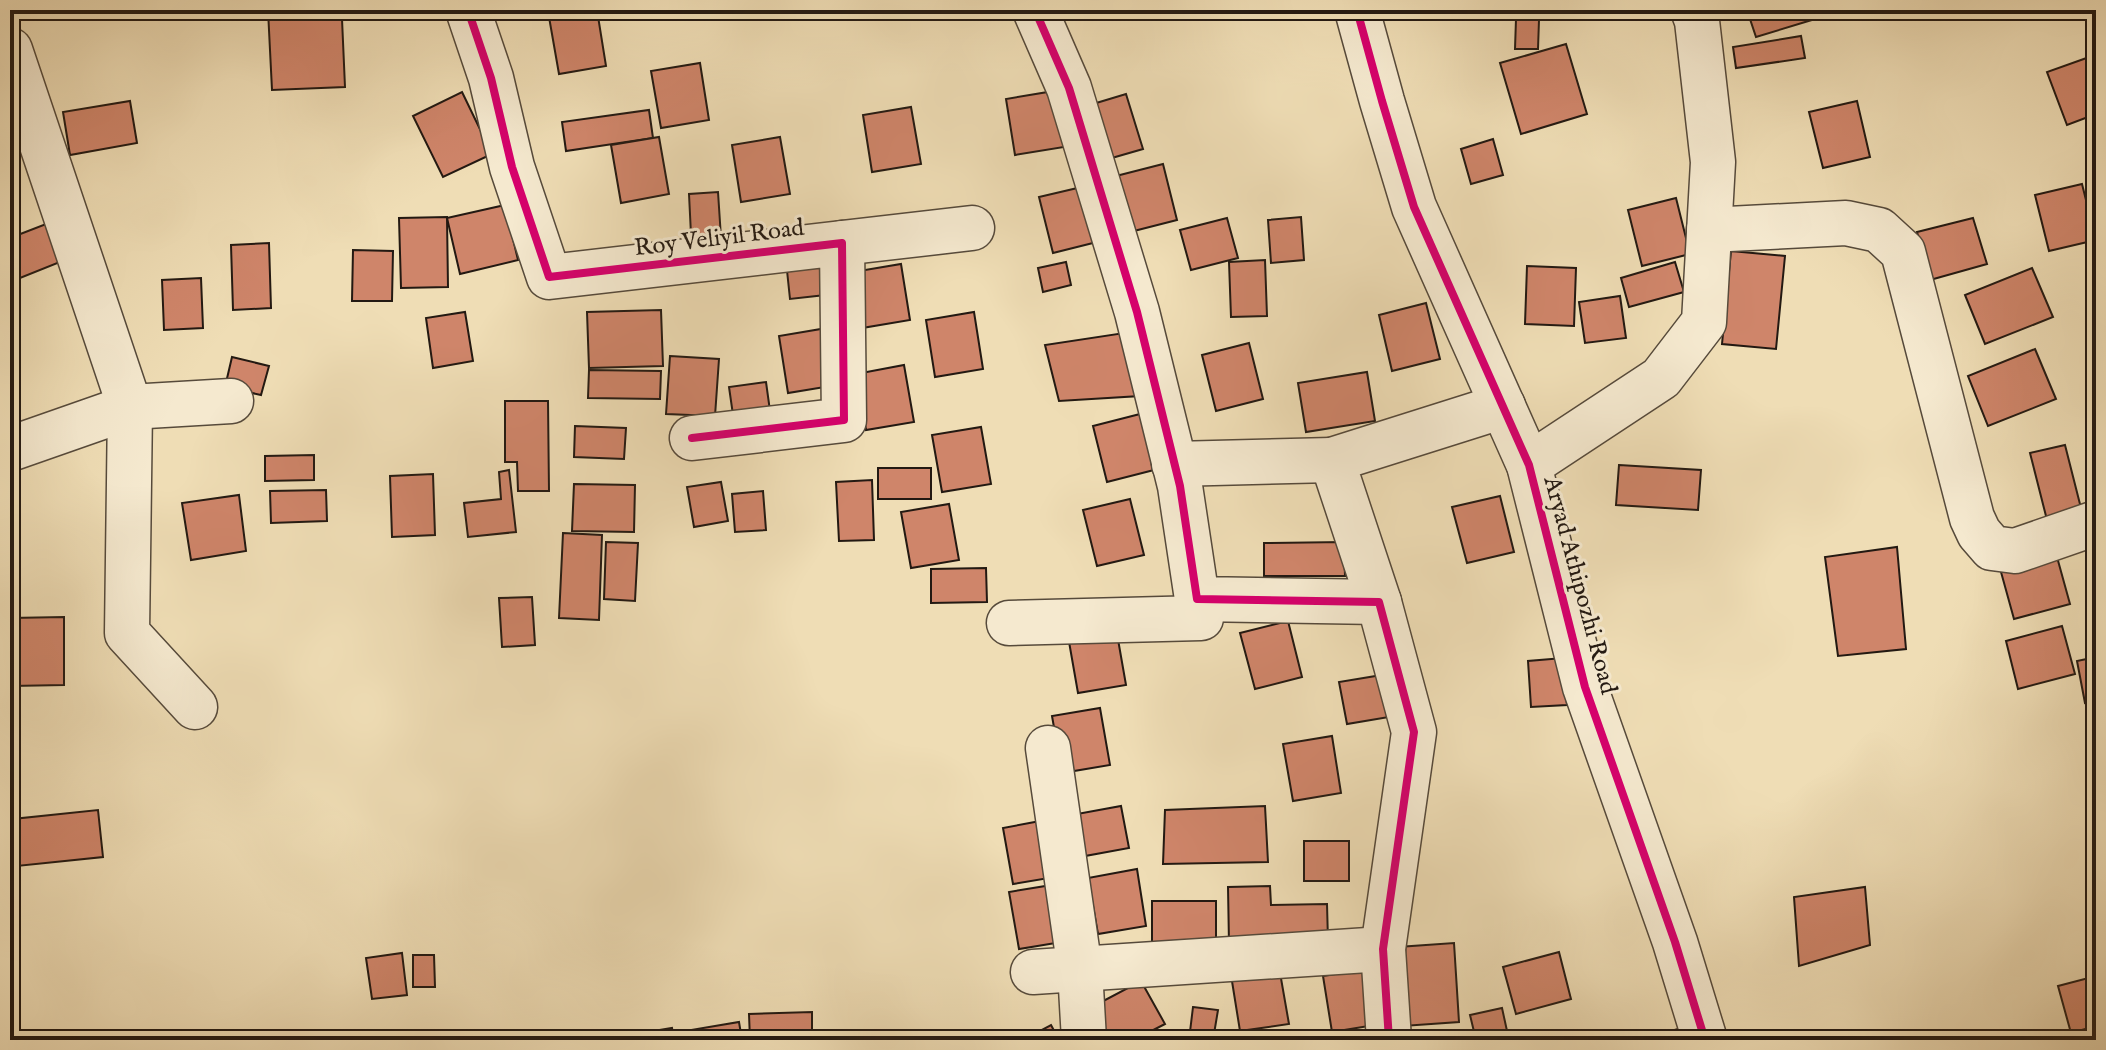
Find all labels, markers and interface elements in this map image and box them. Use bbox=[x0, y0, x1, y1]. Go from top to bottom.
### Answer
street label: Roy Veliyil Road bbox=[633, 213, 806, 264]
street label: Aryad Athipozhi Road bbox=[1535, 472, 1624, 698]

